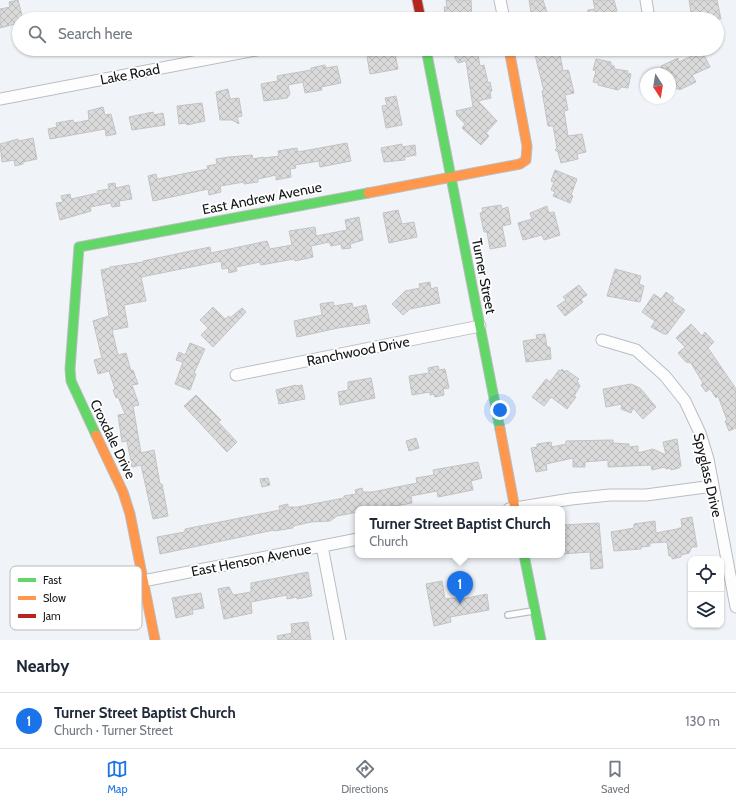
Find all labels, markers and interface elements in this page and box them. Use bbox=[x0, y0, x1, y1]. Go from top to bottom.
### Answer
search box bbox=[12, 12, 724, 56]
icon: search bbox=[26, 23, 48, 45]
text: Search here bbox=[58, 25, 133, 43]
street label: Lake Road bbox=[99, 59, 161, 89]
north arrow bbox=[640, 68, 676, 104]
street label: East Andrew Avenue bbox=[201, 178, 323, 218]
street label: Turner Street bbox=[468, 237, 500, 316]
street label: Ranchwood Drive bbox=[305, 332, 411, 370]
street label: Croxdale Drive bbox=[86, 396, 140, 482]
your location bbox=[490, 400, 510, 420]
street label: Spyglass Drive bbox=[690, 431, 726, 519]
popup bbox=[355, 506, 565, 558]
text: Turner Street Baptist Church bbox=[369, 515, 551, 533]
text: Church bbox=[369, 533, 408, 549]
street label: East Henson Avenue bbox=[190, 540, 312, 580]
map controls bbox=[688, 556, 724, 628]
button: locate bbox=[688, 556, 724, 592]
legend bbox=[10, 566, 142, 630]
pin: 1 bbox=[447, 571, 473, 604]
text: Fast bbox=[43, 573, 62, 587]
text: Slow bbox=[43, 591, 66, 605]
button: layers bbox=[688, 592, 724, 628]
text: Jam bbox=[42, 609, 61, 623]
text: Nearby bbox=[16, 656, 69, 676]
text: Turner Street Baptist Church bbox=[54, 704, 236, 722]
text: 1 bbox=[27, 713, 31, 729]
text: 130 m bbox=[685, 713, 720, 729]
text: Church · Turner Street bbox=[54, 722, 173, 738]
tab: Map bbox=[106, 758, 128, 796]
tab: Directions bbox=[341, 758, 388, 796]
tab: Saved bbox=[601, 758, 630, 796]

